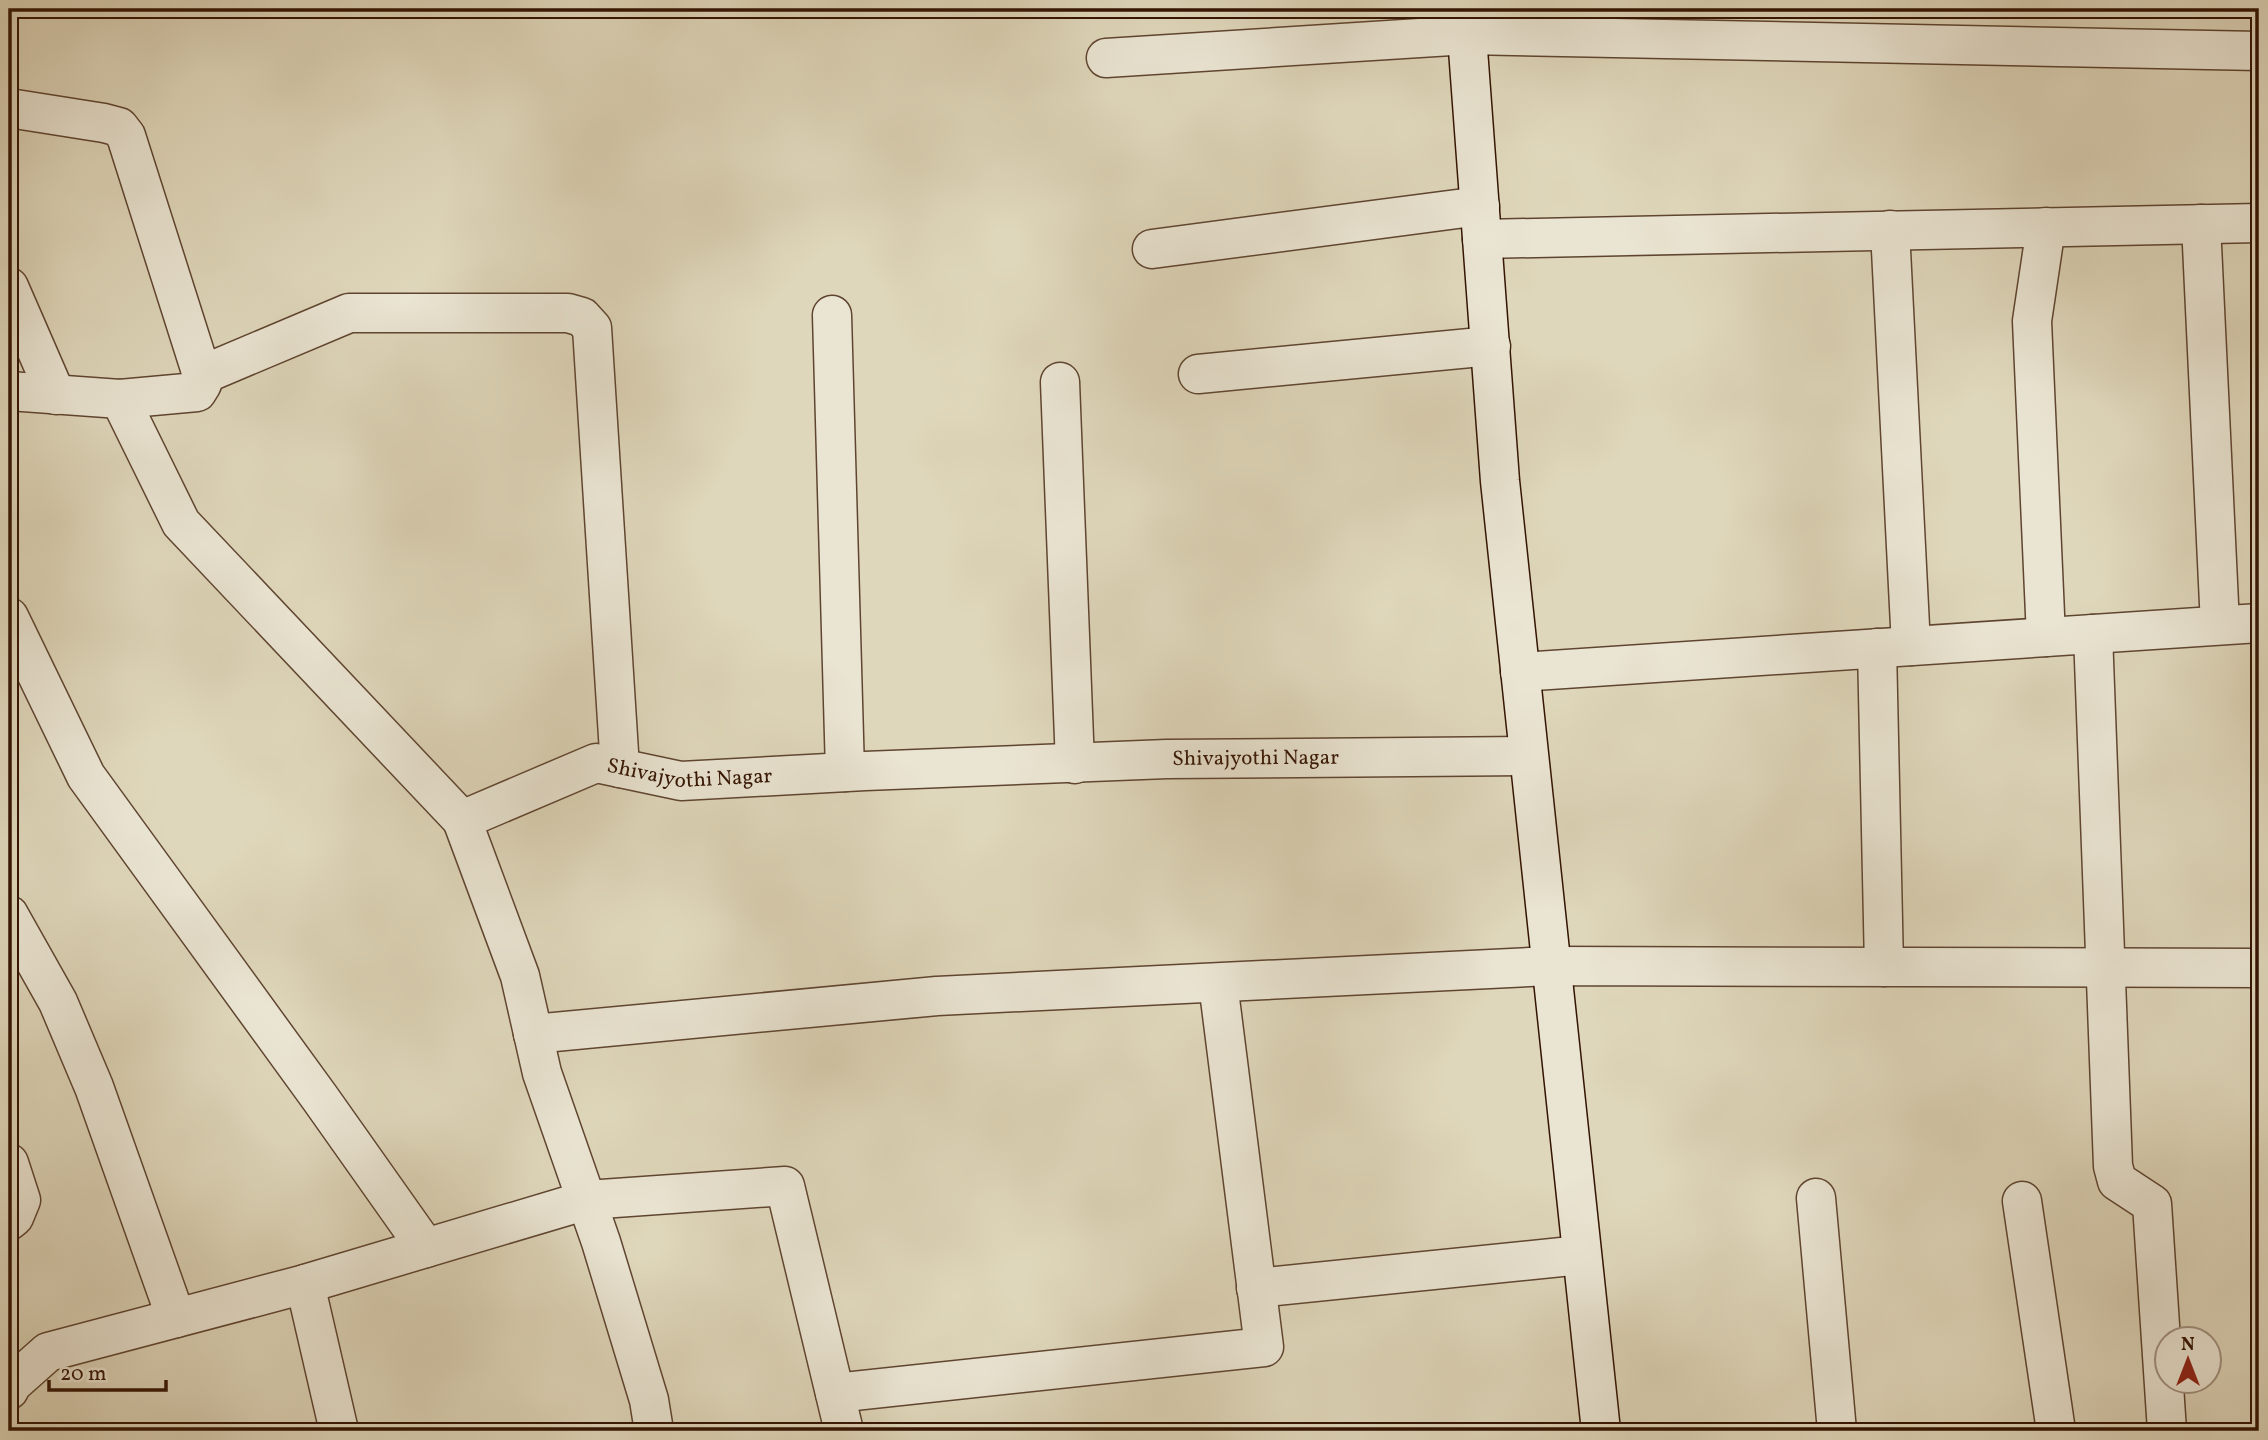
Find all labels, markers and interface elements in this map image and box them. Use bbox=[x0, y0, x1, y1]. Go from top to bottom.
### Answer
street label: Shivajyothi Nagar bbox=[1172, 743, 1339, 773]
street label: Shivajyothi Nagar bbox=[604, 751, 773, 796]
north arrow bbox=[2152, 1324, 2222, 1394]
text: N bbox=[2181, 1332, 2195, 1358]
scale bar bbox=[49, 1349, 166, 1393]
text: 20 m bbox=[60, 1360, 106, 1389]

